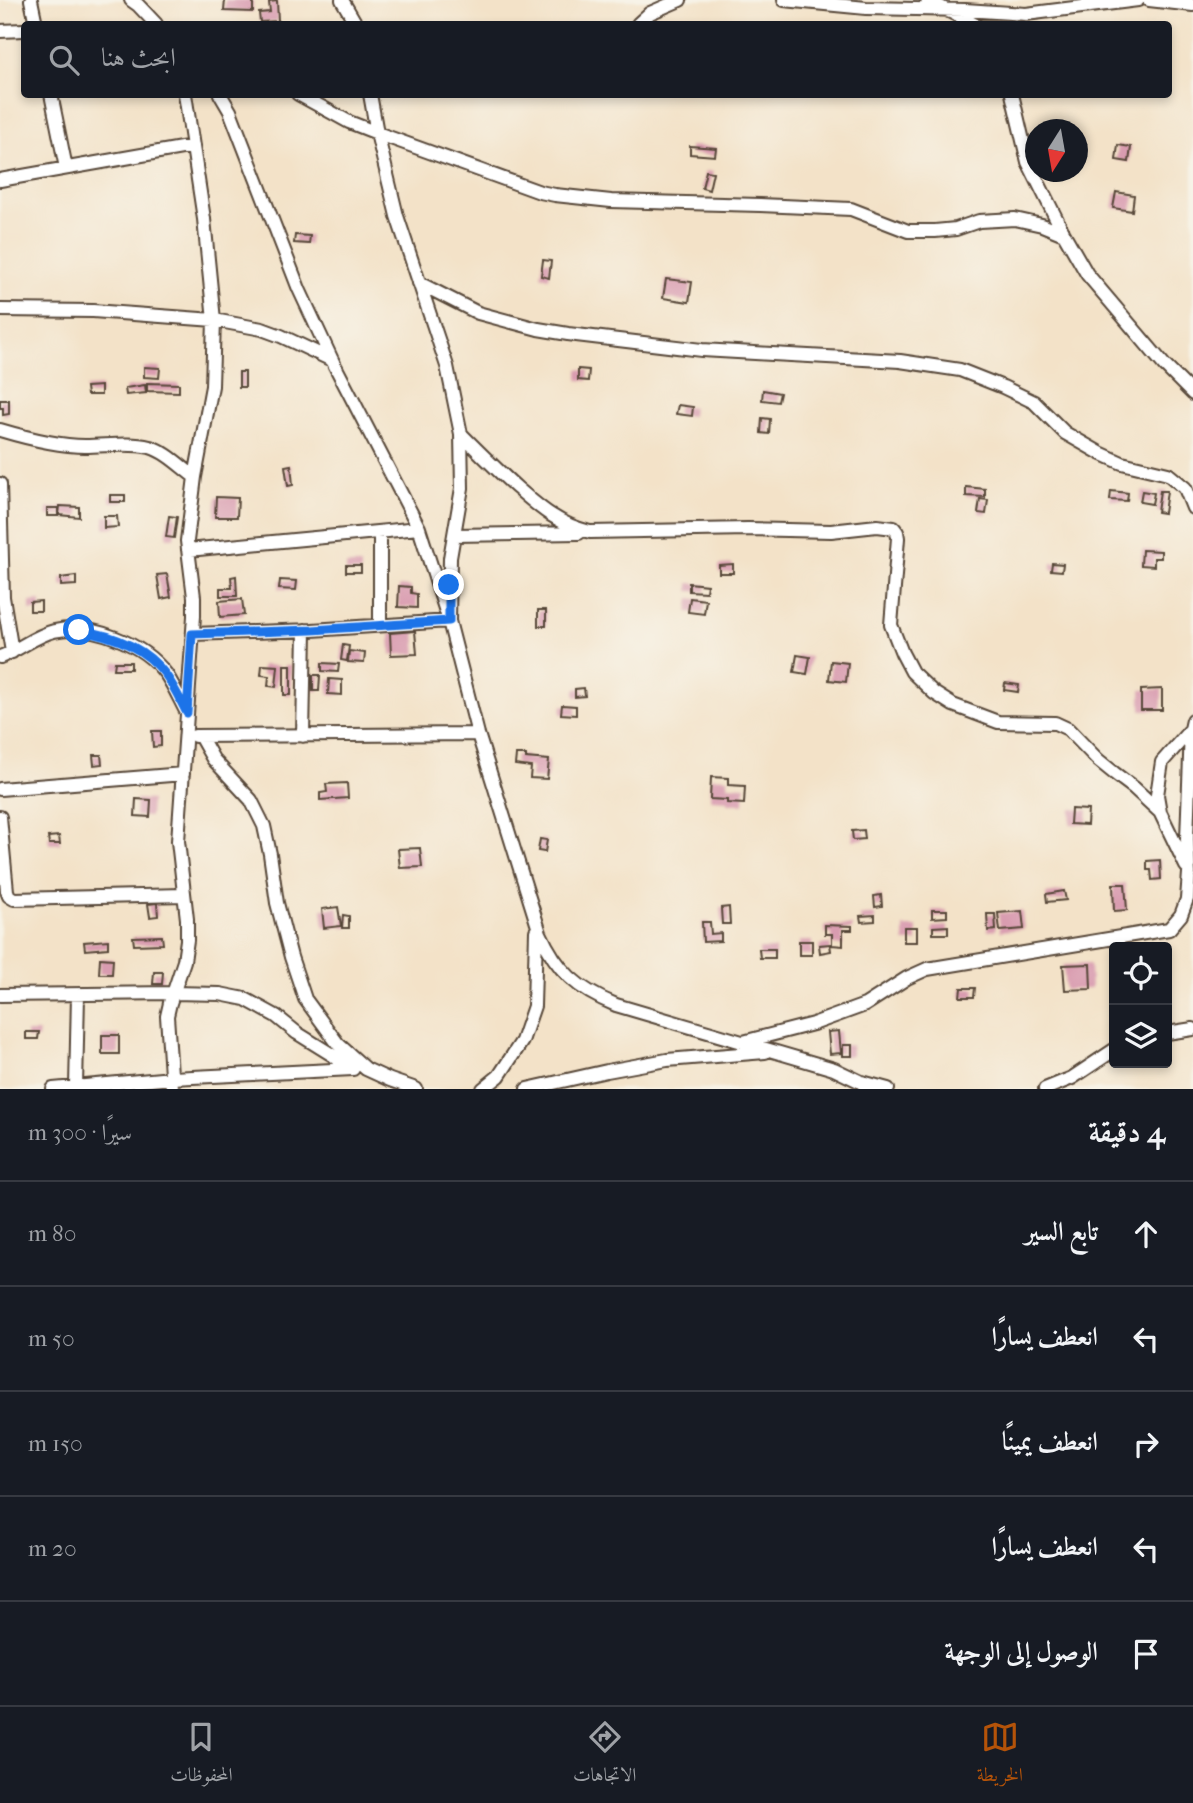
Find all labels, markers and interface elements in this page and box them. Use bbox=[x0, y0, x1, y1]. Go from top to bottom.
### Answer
search box bbox=[21, 21, 1172, 98]
icon: search bbox=[45, 41, 83, 79]
text: ابحث هنا bbox=[101, 42, 176, 73]
north arrow bbox=[1025, 119, 1088, 182]
route end bbox=[433, 569, 464, 600]
route start bbox=[63, 614, 94, 645]
map controls bbox=[1109, 942, 1172, 1068]
button: locate bbox=[1109, 942, 1172, 1005]
button: layers bbox=[1109, 1005, 1172, 1068]
text: 4 دقيقة bbox=[1088, 1115, 1165, 1150]
text: سيرًا · 300 m bbox=[28, 1119, 132, 1146]
icon: ahead bbox=[1127, 1215, 1165, 1253]
text: تابع السير bbox=[1025, 1216, 1098, 1247]
text: 80 m bbox=[28, 1220, 76, 1247]
icon: left bbox=[1127, 1320, 1165, 1358]
text: انعطف يسارًا bbox=[991, 1321, 1098, 1352]
text: 50 m bbox=[28, 1325, 75, 1352]
icon: right bbox=[1127, 1425, 1165, 1463]
text: انعطف يمينًا bbox=[1002, 1426, 1098, 1457]
text: 150 m bbox=[28, 1430, 83, 1457]
icon: left bbox=[1127, 1530, 1165, 1568]
text: انعطف يسارًا bbox=[991, 1531, 1098, 1562]
text: 20 m bbox=[28, 1535, 77, 1562]
icon: arrive bbox=[1127, 1635, 1165, 1673]
text: الوصول إلى الوجهة bbox=[944, 1636, 1098, 1667]
tab: المحفوظات bbox=[170, 1718, 233, 1793]
tab: الاتجاهات bbox=[573, 1718, 636, 1793]
tab: الخريطة bbox=[977, 1718, 1023, 1793]

